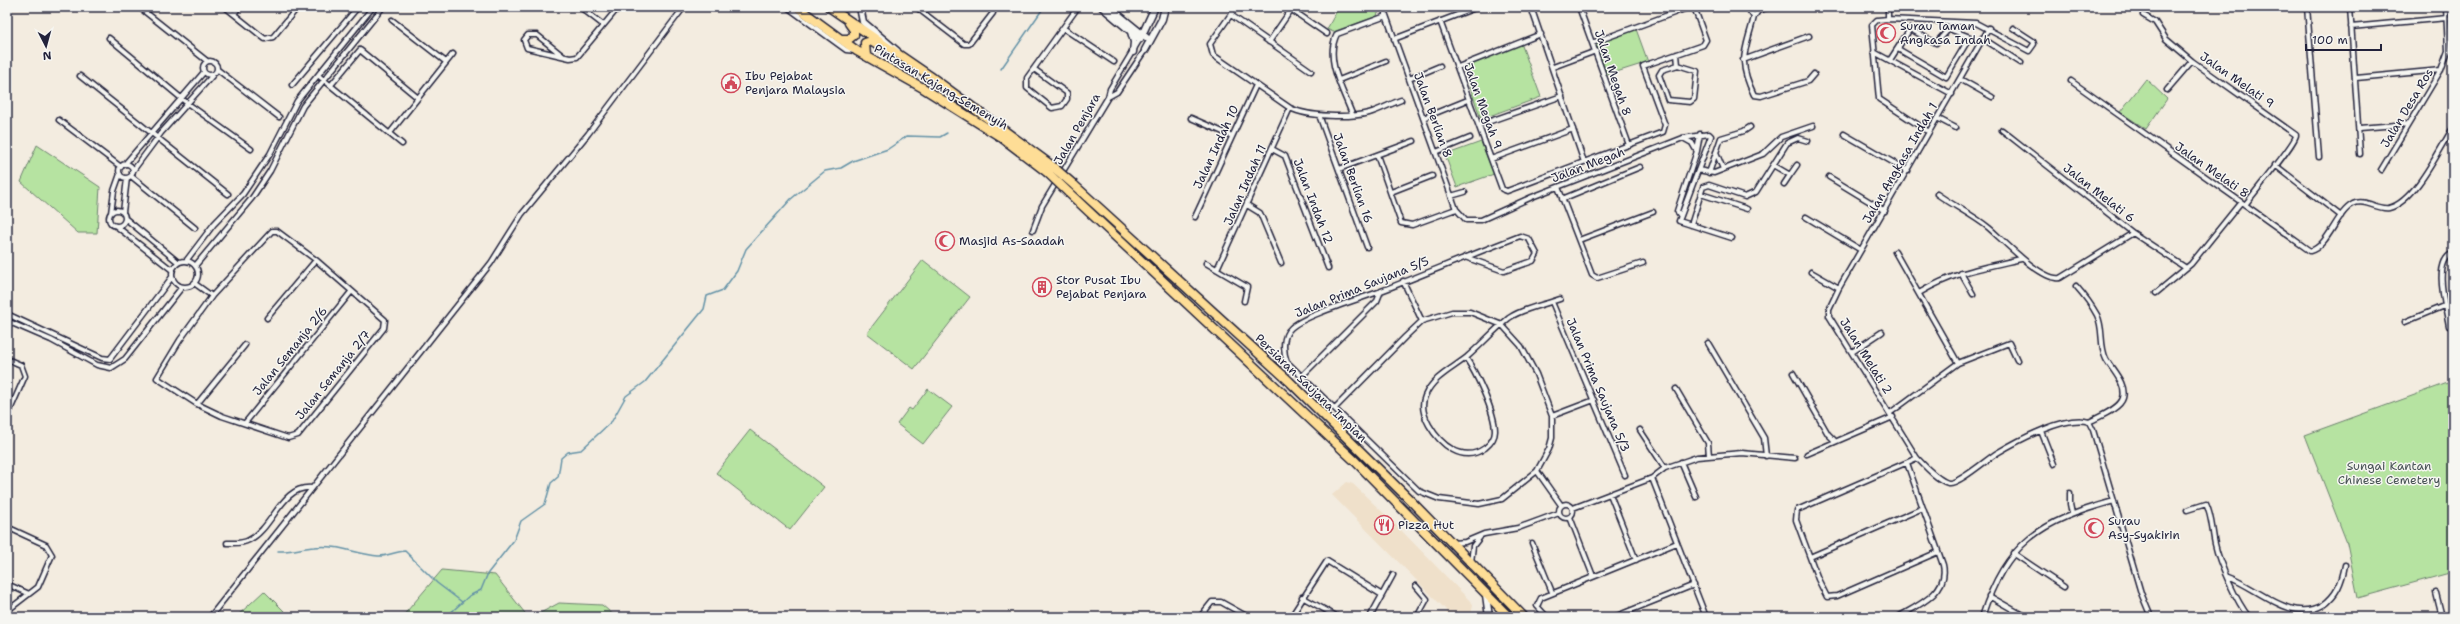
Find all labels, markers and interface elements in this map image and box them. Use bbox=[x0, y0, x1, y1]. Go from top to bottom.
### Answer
place label: Surau Taman Angkasa Indah bbox=[1900, 18, 1991, 48]
mosque icon: Surau Taman Angkasa Indah bbox=[1875, 22, 1897, 44]
north arrow bbox=[26, 26, 66, 66]
scale bar bbox=[2306, 26, 2381, 52]
street label: Jalan Megah 8 bbox=[1591, 28, 1635, 118]
text: 100 m bbox=[2312, 32, 2348, 48]
street label: Pintasan Kajang-Semenyih bbox=[871, 41, 1011, 133]
text: N bbox=[42, 48, 52, 63]
street label: Jalan Melati 9 bbox=[2197, 49, 2277, 111]
street label: Jalan Megah 9 bbox=[1460, 61, 1506, 151]
street label: Jalan Desa Ros bbox=[2377, 65, 2437, 151]
place label: Ibu Pejabat Penjara Malaysia bbox=[745, 68, 846, 98]
street label: Jalan Berlian 8 bbox=[1410, 70, 1456, 160]
public building icon: Ibu Pejabat Penjara Malaysia bbox=[720, 72, 742, 94]
street label: Jalan Penjara bbox=[1050, 90, 1104, 168]
street label: Jalan Angkasa Indah 1 bbox=[1859, 100, 1941, 226]
street label: Jalan Indah 10 bbox=[1190, 103, 1242, 191]
street label: Jalan Berlian 16 bbox=[1329, 131, 1377, 225]
street label: Jalan Melati 8 bbox=[2172, 139, 2252, 201]
street label: Jalan Indah 11 bbox=[1220, 142, 1270, 228]
street label: Jalan Megah bbox=[1549, 144, 1627, 186]
street label: Jalan Indah 12 bbox=[1289, 156, 1337, 246]
street label: Jalan Melati 6 bbox=[2060, 160, 2138, 226]
mosque icon: Masjid As-Saadah bbox=[934, 230, 956, 252]
place label: Masjid As-Saadah bbox=[959, 233, 1065, 249]
street label: Jalan Prima Saujana 5/5 bbox=[1293, 253, 1431, 321]
place label: Stor Pusat Ibu Pejabat Penjara bbox=[1056, 272, 1147, 302]
building icon: Stor Pusat Ibu Pejabat Penjara bbox=[1031, 276, 1053, 298]
street label: Jalan Semanja 2/6 bbox=[249, 303, 331, 399]
street label: Jalan Melati 2 bbox=[1836, 315, 1896, 397]
street label: Jalan Prima Saujana 5/3 bbox=[1562, 316, 1634, 454]
street label: Jalan Semanja 2/7 bbox=[292, 327, 374, 423]
street label: Persiaran Saujana Impian bbox=[1252, 330, 1370, 446]
park label: Sungai Kantan Chinese Cemetery bbox=[2338, 458, 2440, 488]
place label: Surau Asy-Syakirin bbox=[2108, 513, 2180, 543]
restaurant icon: Pizza Hut bbox=[1373, 514, 1395, 536]
place label: Pizza Hut bbox=[1398, 517, 1454, 533]
mosque icon: Surau Asy-Syakirin bbox=[2083, 517, 2105, 539]

